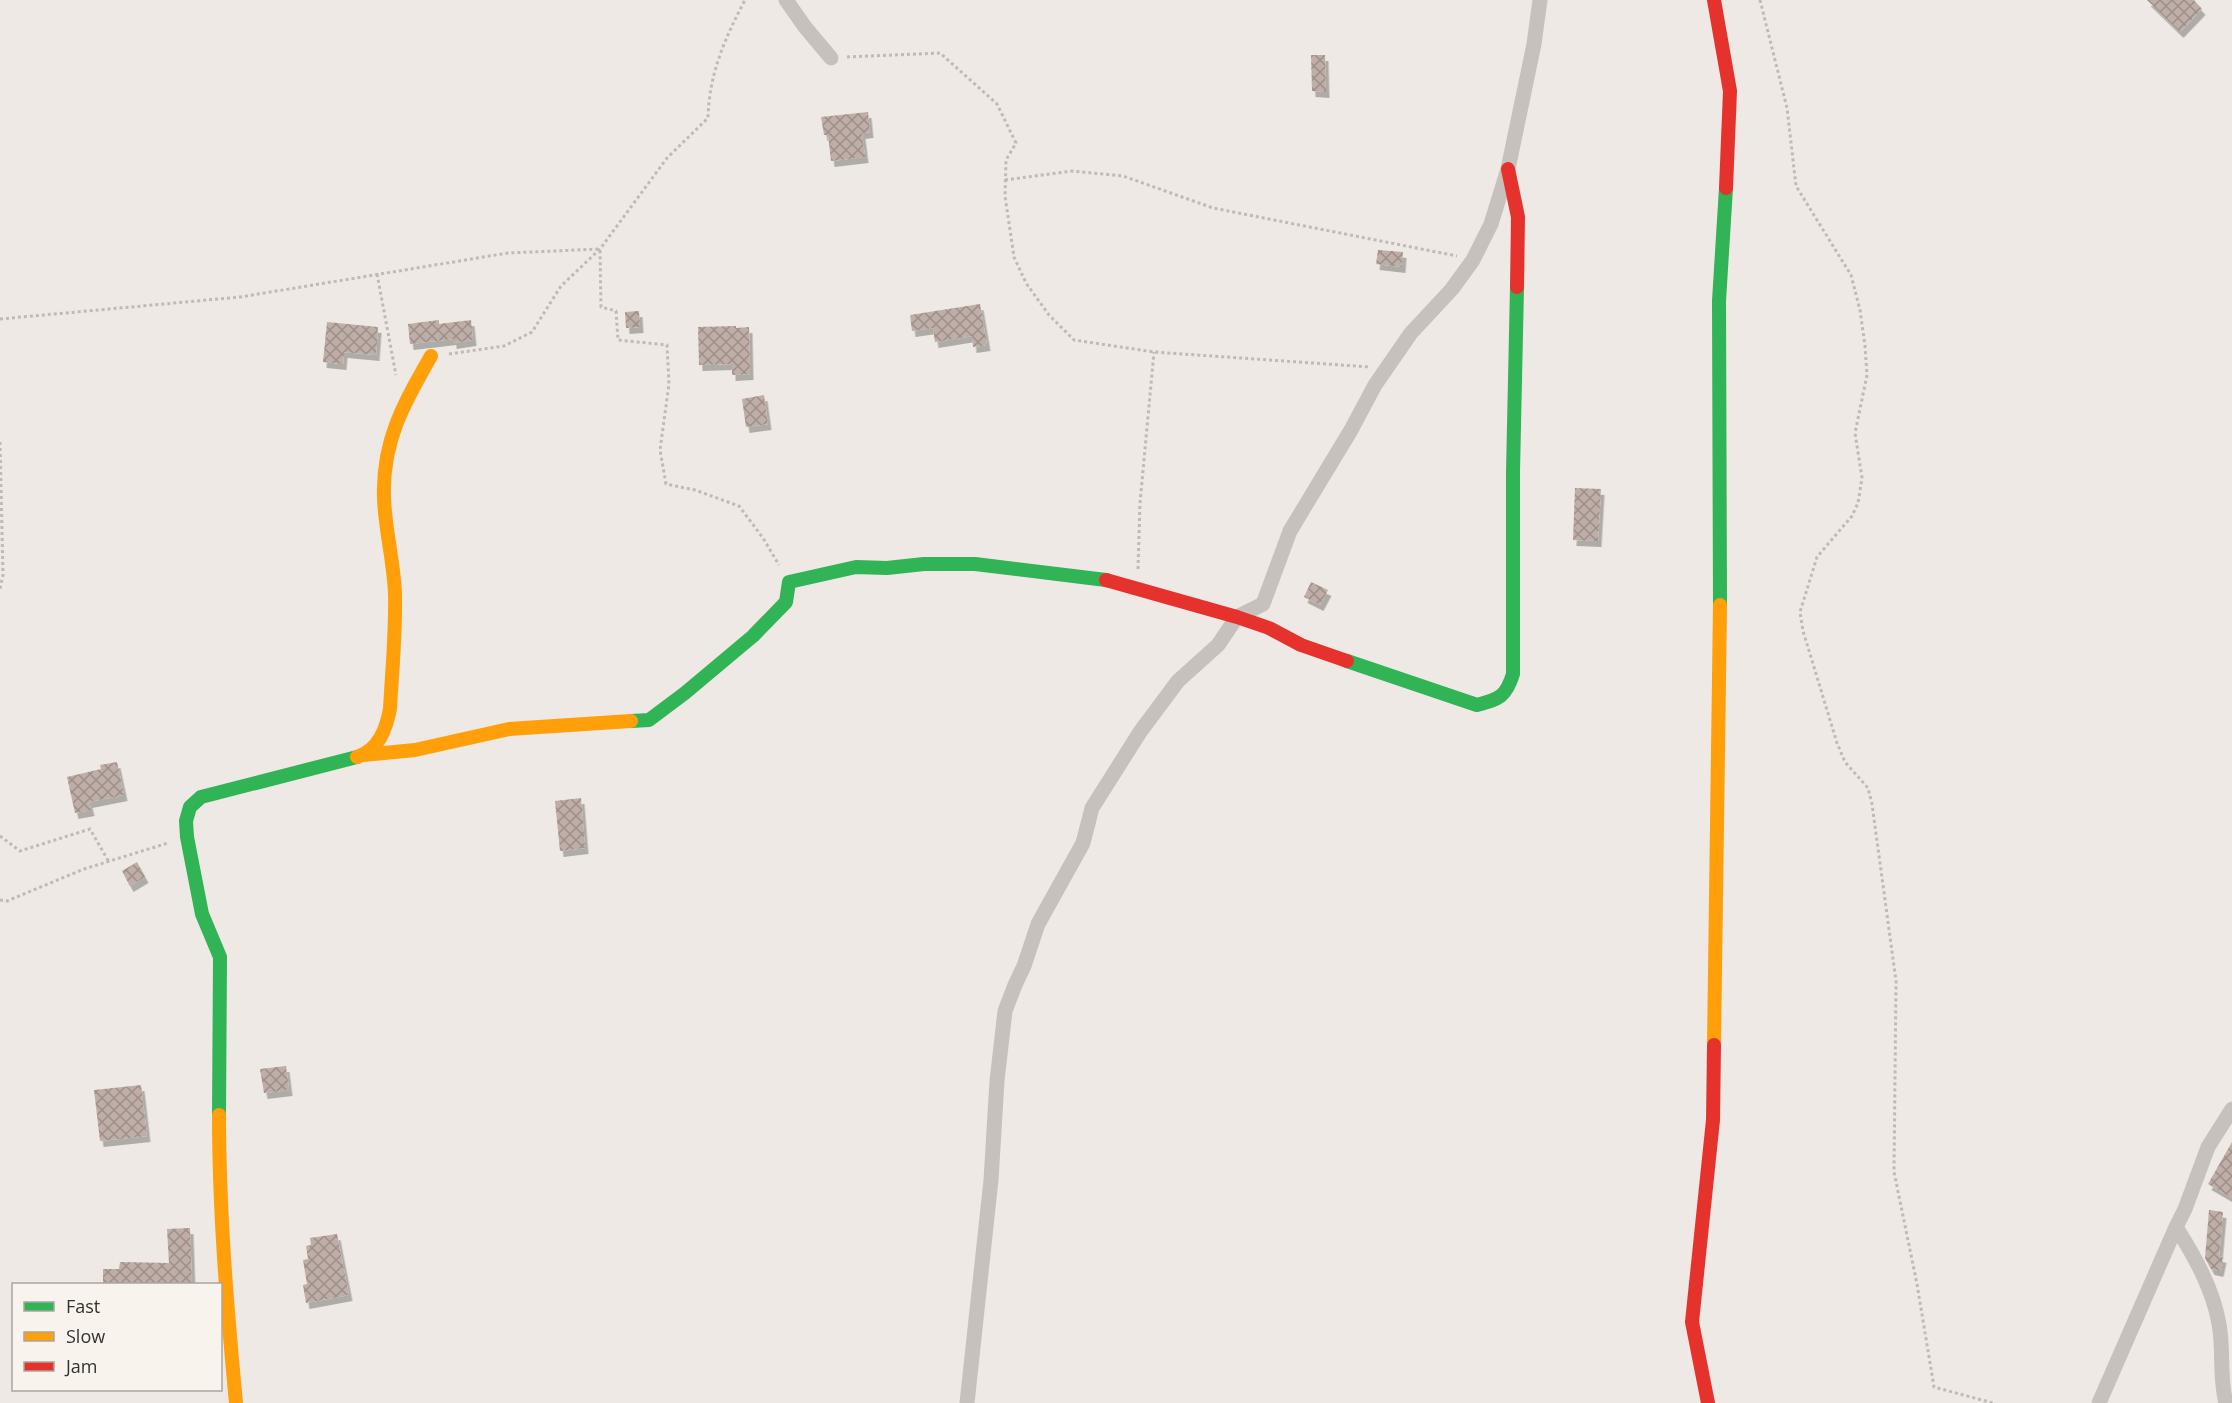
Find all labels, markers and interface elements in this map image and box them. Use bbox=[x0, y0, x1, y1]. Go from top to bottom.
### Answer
legend bbox=[12, 1283, 222, 1391]
text: Fast bbox=[66, 1294, 100, 1318]
text: Slow bbox=[66, 1324, 105, 1348]
text: Jam bbox=[64, 1354, 98, 1378]

